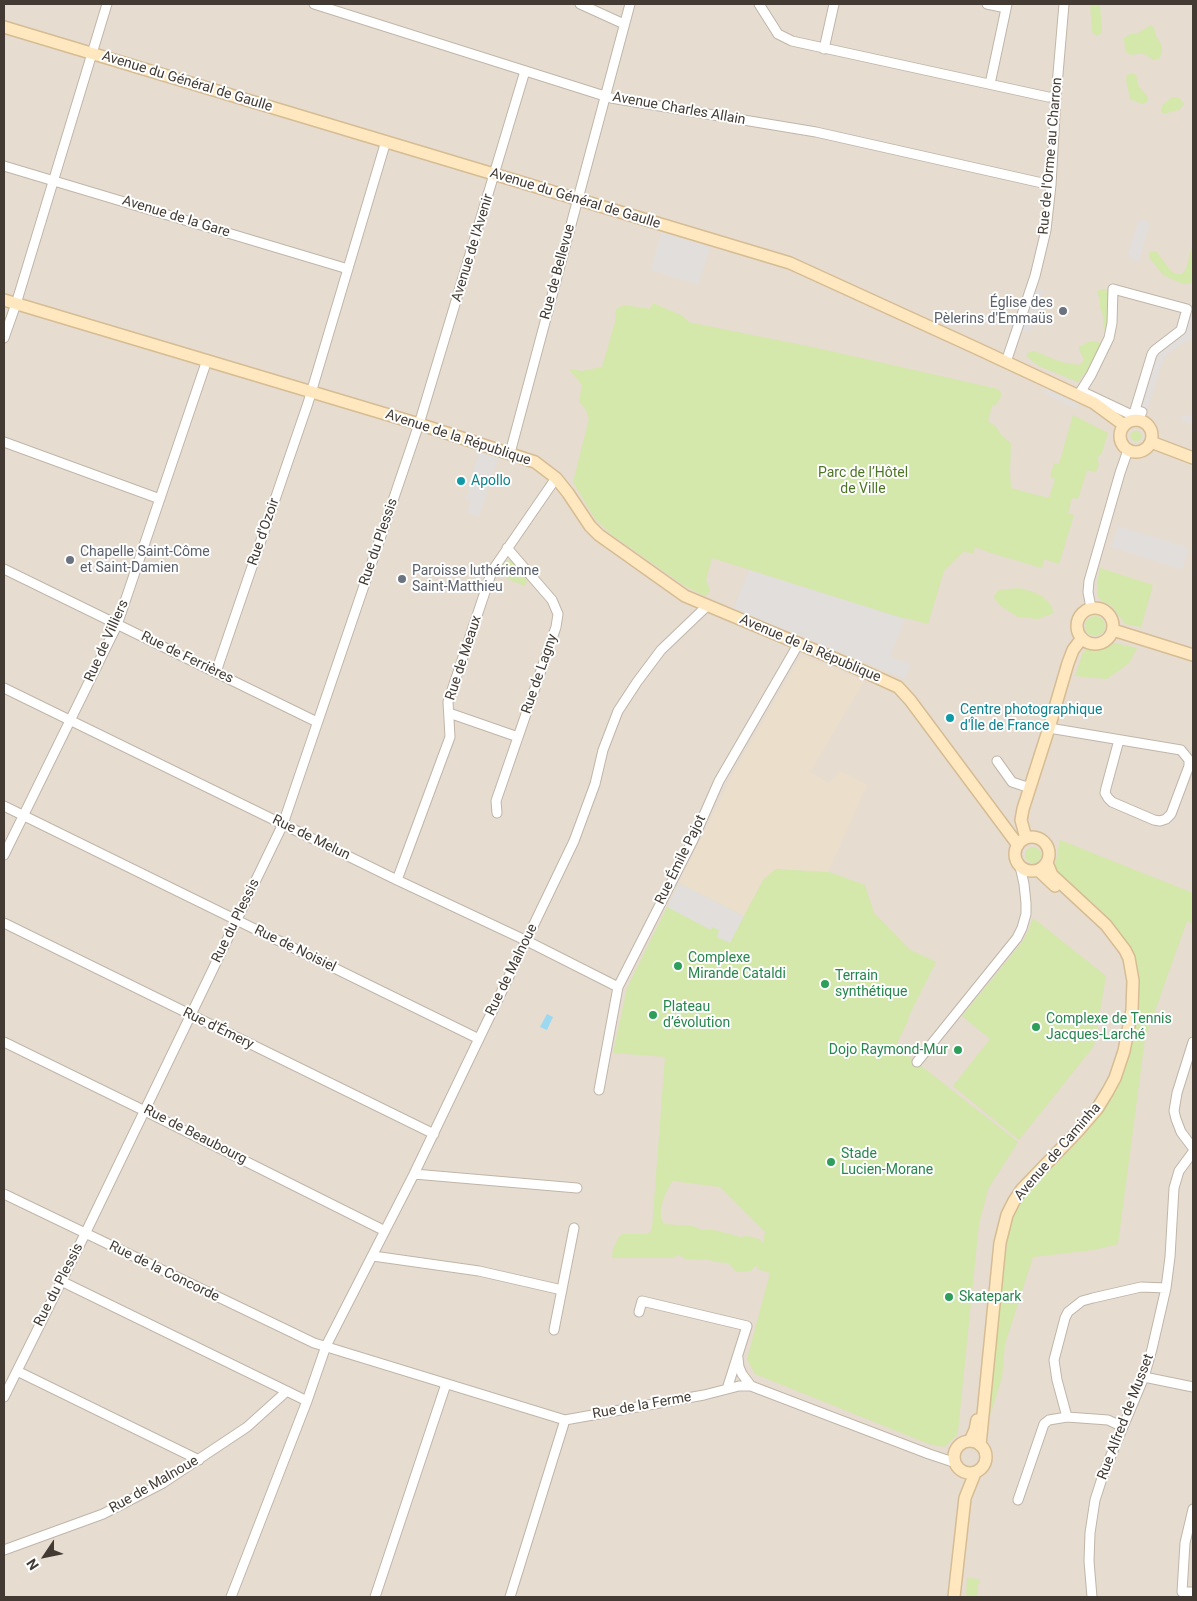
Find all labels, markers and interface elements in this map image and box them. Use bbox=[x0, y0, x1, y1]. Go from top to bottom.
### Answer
street label: Avenue du Général de Gaulle bbox=[100, 48, 274, 116]
street label: Rue de l'Orme au Charron bbox=[1036, 77, 1066, 235]
street label: Avenue Charles Allain bbox=[611, 89, 747, 129]
street label: Avenue du Général de Gaulle bbox=[488, 165, 662, 233]
street label: Avenue de l'Avenir bbox=[449, 192, 497, 304]
street label: Avenue de la Gare bbox=[120, 193, 232, 241]
street label: Rue de Bellevue bbox=[537, 222, 579, 322]
place label: Église des Pèlerins d'Emmaüs bbox=[934, 295, 1053, 328]
marker: Église des Pèlerins d'Emmaüs bbox=[1057, 305, 1069, 317]
street label: Avenue de la République bbox=[383, 407, 533, 469]
park label: Parc de l’Hôtel de Ville bbox=[818, 465, 908, 498]
place label: Apollo bbox=[471, 473, 511, 489]
marker: Apollo bbox=[455, 475, 467, 487]
street label: Rue d'Ozoir bbox=[245, 496, 283, 568]
street label: Rue du Plessis bbox=[356, 496, 402, 588]
place label: Chapelle Saint-Côme et Saint-Damien bbox=[80, 544, 210, 576]
marker: Chapelle Saint-Côme et Saint-Damien bbox=[64, 554, 76, 566]
place label: Paroisse luthérienne Saint-Matthieu bbox=[412, 563, 539, 596]
marker: Paroisse luthérienne Saint-Matthieu bbox=[396, 573, 408, 585]
street label: Rue de Villiers bbox=[81, 597, 133, 685]
street label: Avenue de la République bbox=[737, 612, 883, 686]
street label: Rue de Meaux bbox=[442, 614, 486, 702]
street label: Rue de Ferrières bbox=[138, 628, 236, 688]
street label: Rue de Lagny bbox=[518, 632, 562, 716]
place label: Centre photographique d'Île de France bbox=[960, 702, 1102, 734]
marker: Centre photographique d'Île de France bbox=[944, 712, 956, 724]
street label: Rue de Melun bbox=[269, 812, 353, 864]
street label: Rue Émile Pajot bbox=[652, 813, 710, 907]
street label: Rue du Plessis bbox=[208, 876, 264, 966]
street label: Rue de Malnoue bbox=[483, 921, 541, 1019]
street label: Rue de Noisiel bbox=[251, 922, 339, 976]
place label: Complexe Mirande Cataldi bbox=[688, 950, 786, 982]
marker: Complexe Mirande Cataldi bbox=[672, 960, 684, 972]
place label: Terrain synthétique bbox=[835, 968, 907, 1000]
marker: Terrain synthétique bbox=[819, 978, 831, 990]
place label: Plateau d’évolution bbox=[663, 999, 730, 1032]
street label: Rue d'Émery bbox=[180, 1005, 256, 1053]
marker: Plateau d’évolution bbox=[647, 1009, 659, 1021]
place label: Complexe de Tennis Jacques-Larché bbox=[1046, 1011, 1172, 1044]
marker: Complexe de Tennis Jacques-Larché bbox=[1030, 1021, 1042, 1033]
place label: Dojo Raymond-Mur bbox=[829, 1042, 948, 1058]
marker: Dojo Raymond-Mur bbox=[952, 1044, 964, 1056]
street label: Avenue de Caminha bbox=[1011, 1100, 1105, 1204]
street label: Rue de Beaubourg bbox=[141, 1102, 249, 1168]
place label: Stade Lucien-Morane bbox=[841, 1146, 933, 1178]
marker: Stade Lucien-Morane bbox=[825, 1156, 837, 1168]
street label: Rue de la Concorde bbox=[106, 1238, 222, 1306]
street label: Rue du Plessis bbox=[31, 1241, 87, 1329]
place label: Skatepark bbox=[959, 1289, 1021, 1305]
marker: Skatepark bbox=[943, 1291, 955, 1303]
street label: Rue Alfred de Musset bbox=[1094, 1352, 1158, 1482]
street label: Rue de la Ferme bbox=[591, 1389, 693, 1423]
street label: Rue de Malnoue bbox=[106, 1453, 202, 1517]
north arrow bbox=[20, 1531, 70, 1581]
text: N bbox=[23, 1556, 42, 1573]

